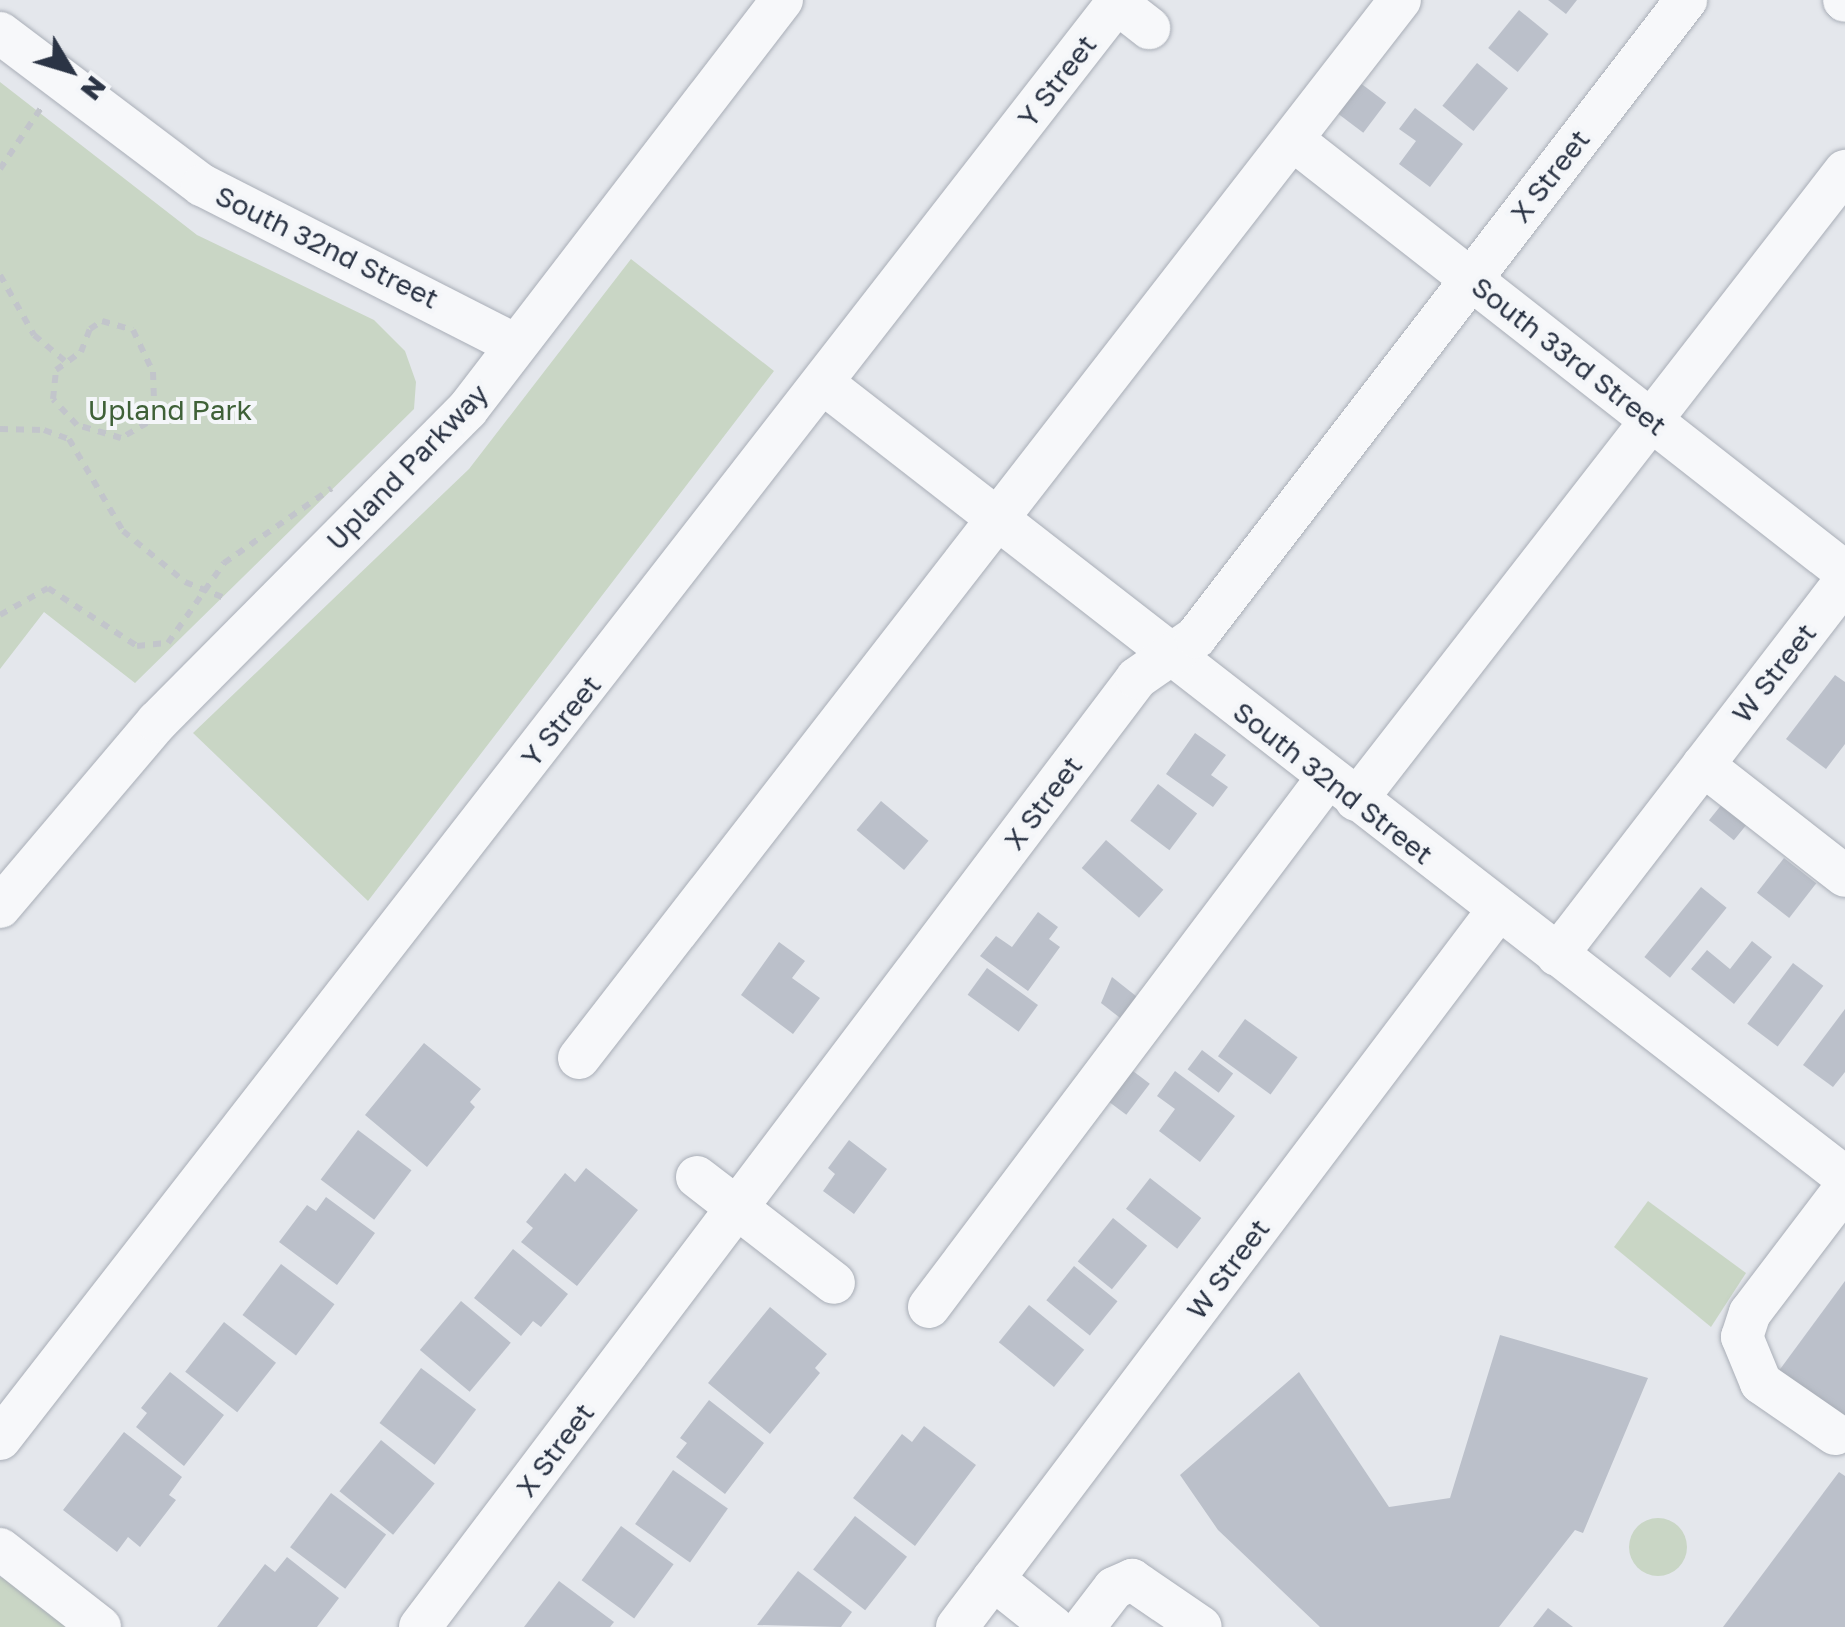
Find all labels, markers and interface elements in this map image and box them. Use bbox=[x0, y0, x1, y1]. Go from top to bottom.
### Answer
north arrow bbox=[20, 20, 120, 120]
street label: Y Street bbox=[1011, 28, 1103, 134]
text: N bbox=[74, 70, 114, 107]
street label: X Street bbox=[1503, 123, 1597, 229]
street label: South 32nd Street bbox=[210, 178, 444, 316]
street label: South 33rd Street bbox=[1465, 270, 1673, 442]
street label: Upland Parkway bbox=[319, 377, 495, 557]
park label: Upland Park bbox=[88, 393, 252, 427]
street label: W Street bbox=[1725, 617, 1823, 729]
street label: Y Street bbox=[514, 669, 608, 773]
street label: South 32nd Street bbox=[1227, 695, 1439, 871]
street label: X Street bbox=[997, 750, 1089, 856]
street label: W Street bbox=[1179, 1212, 1277, 1326]
street label: X Street bbox=[509, 1397, 601, 1503]

